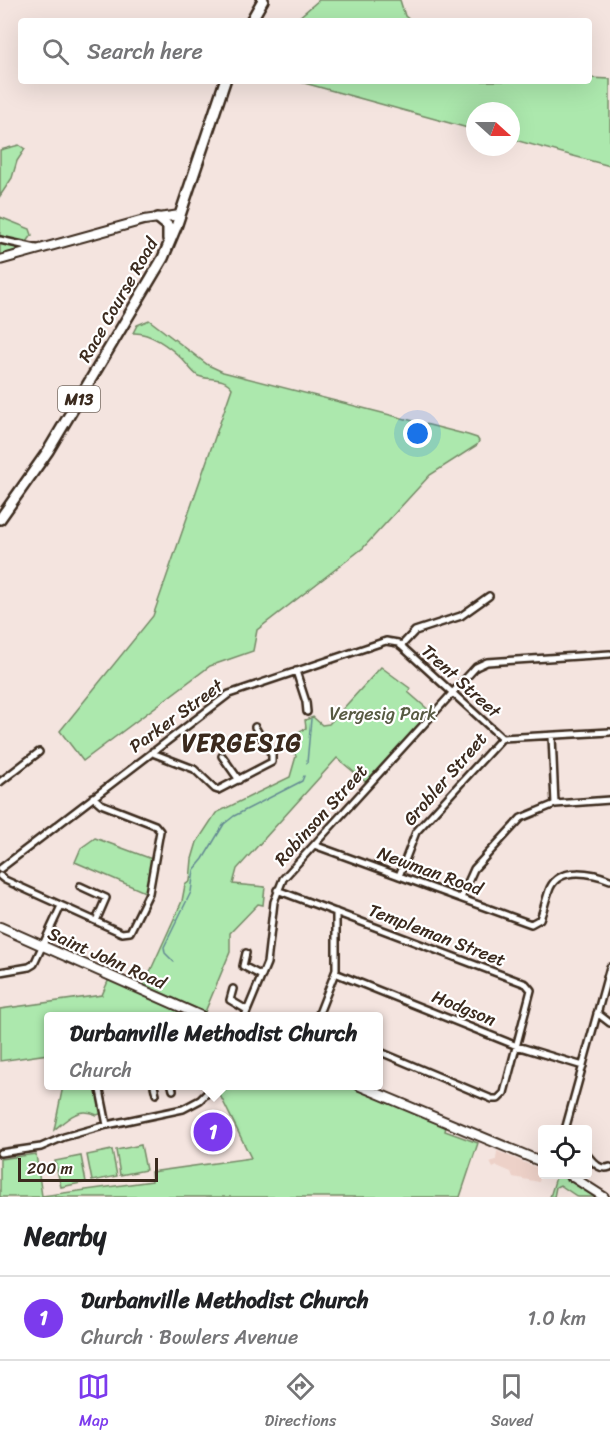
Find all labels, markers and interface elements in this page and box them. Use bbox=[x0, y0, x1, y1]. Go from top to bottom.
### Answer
search box bbox=[18, 18, 592, 84]
text: Search here bbox=[87, 32, 203, 71]
icon: search bbox=[39, 35, 72, 68]
north arrow bbox=[466, 102, 520, 156]
street label: Race Course Road bbox=[69, 230, 168, 368]
road number: M13 bbox=[58, 386, 100, 412]
your location bbox=[403, 419, 432, 448]
street label: Trent Street bbox=[414, 636, 509, 726]
street label: Parker Street bbox=[122, 670, 230, 761]
park label: Vergesig Park bbox=[329, 698, 437, 730]
district label: VERGESIG bbox=[182, 722, 302, 764]
street label: Grobler Street bbox=[395, 725, 495, 833]
street label: Robinson Street bbox=[266, 757, 376, 873]
street label: Newman Road bbox=[373, 837, 488, 905]
street label: Templeman Street bbox=[364, 894, 510, 976]
street label: Saint John Road bbox=[42, 918, 173, 999]
street label: Hodgson bbox=[427, 981, 501, 1035]
popup bbox=[44, 1012, 383, 1090]
text: Durbanville Methodist Church bbox=[70, 1014, 357, 1053]
text: Church bbox=[70, 1053, 132, 1088]
pin: 1 bbox=[194, 1110, 232, 1154]
map controls bbox=[538, 1125, 592, 1179]
button: locate bbox=[538, 1125, 592, 1179]
text: 200 m bbox=[27, 1154, 73, 1183]
scale bar bbox=[18, 1155, 158, 1182]
text: Nearby bbox=[24, 1213, 106, 1259]
text: Durbanville Methodist Church bbox=[81, 1281, 369, 1320]
text: 1 bbox=[39, 1301, 48, 1336]
text: 1.0 km bbox=[528, 1301, 586, 1336]
text: Church · Bowlers Avenue bbox=[81, 1320, 298, 1355]
tab: Map bbox=[77, 1370, 110, 1435]
tab: Directions bbox=[265, 1370, 336, 1435]
tab: Saved bbox=[491, 1370, 533, 1435]

